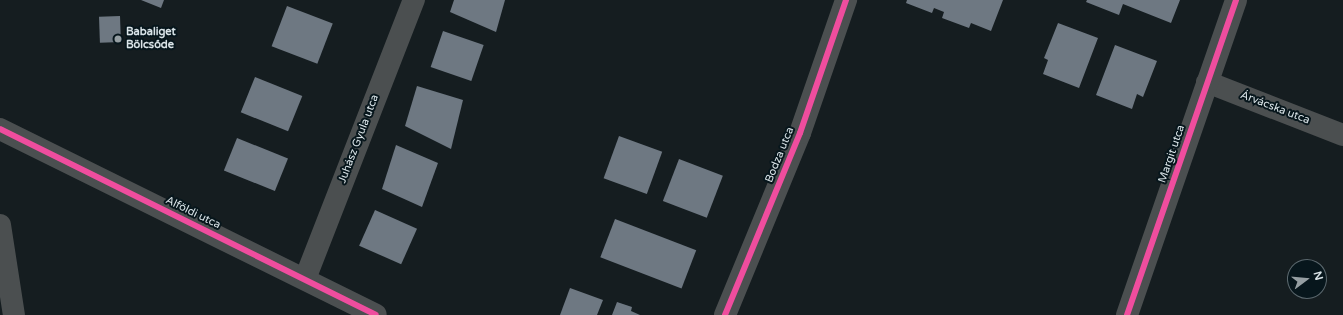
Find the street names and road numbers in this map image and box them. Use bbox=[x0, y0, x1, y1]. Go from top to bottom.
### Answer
street label: Árvácska utca bbox=[1238, 89, 1312, 127]
street label: Juhász Gyula utca bbox=[336, 93, 382, 185]
street label: Margit utca bbox=[1156, 123, 1188, 185]
street label: Bodza utca bbox=[763, 125, 797, 185]
street label: Alföldi utca bbox=[163, 194, 223, 232]

